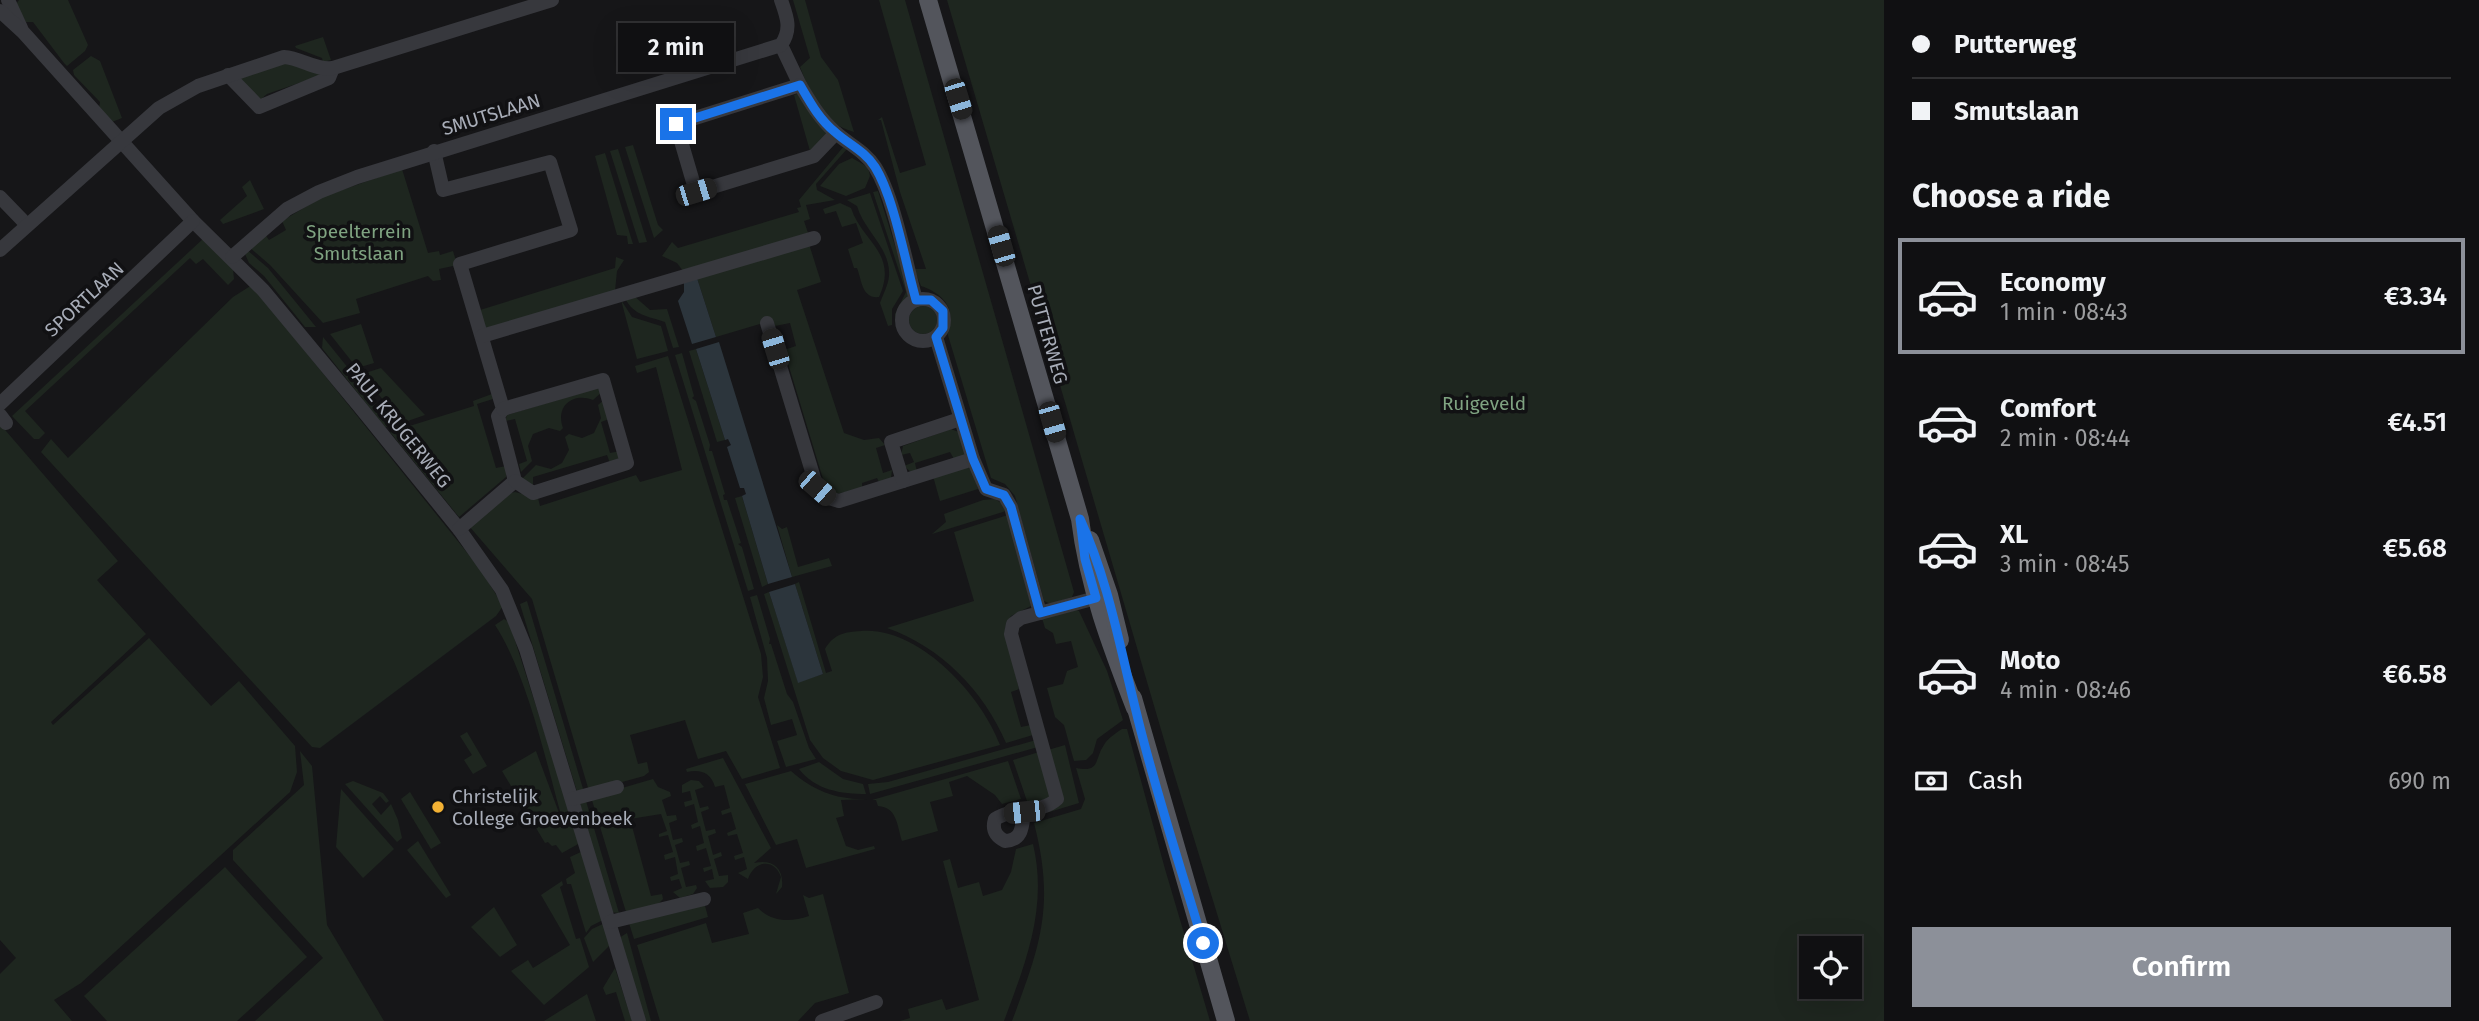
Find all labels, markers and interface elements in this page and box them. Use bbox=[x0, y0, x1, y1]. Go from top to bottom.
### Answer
callout: 2 min bbox=[618, 23, 734, 72]
text: Putterweg bbox=[1954, 29, 2076, 60]
text: 2 min bbox=[648, 33, 704, 61]
car bbox=[942, 76, 975, 122]
street label: SMUTSLAAN bbox=[439, 89, 543, 140]
text: Smutslaan bbox=[1954, 96, 2079, 127]
route end bbox=[660, 108, 692, 140]
car bbox=[673, 176, 720, 208]
text: Choose a ride bbox=[1912, 177, 2110, 215]
park label: Speelterrein Smutslaan bbox=[306, 220, 412, 265]
car bbox=[986, 223, 1017, 269]
street label: SPORTLAAN bbox=[40, 257, 129, 342]
icon: car bbox=[1916, 265, 1979, 328]
text: Economy bbox=[2000, 267, 2106, 298]
text: €3.34 bbox=[2384, 281, 2447, 312]
street label: PUTTERWEG bbox=[1022, 282, 1073, 387]
text: 1 min · 08:43 bbox=[2000, 298, 2128, 326]
car bbox=[759, 326, 792, 372]
street label: PAUL KRUGERWEG bbox=[341, 358, 456, 492]
icon: car bbox=[1916, 391, 1979, 454]
park label: Ruigeveld bbox=[1442, 392, 1526, 415]
text: Comfort bbox=[2000, 393, 2096, 424]
car bbox=[1037, 399, 1068, 445]
text: €4.51 bbox=[2387, 407, 2447, 438]
text: 2 min · 08:44 bbox=[2000, 424, 2130, 452]
car bbox=[795, 466, 840, 510]
icon: car bbox=[1916, 517, 1979, 580]
text: XL bbox=[2000, 519, 2028, 550]
text: €5.68 bbox=[2383, 533, 2447, 564]
text: 3 min · 08:45 bbox=[2000, 550, 2129, 578]
icon: car bbox=[1916, 643, 1979, 706]
text: Moto bbox=[2000, 645, 2060, 676]
text: €6.58 bbox=[2383, 659, 2447, 690]
text: 4 min · 08:46 bbox=[2000, 676, 2131, 704]
icon: cash bbox=[1912, 762, 1950, 800]
text: Cash bbox=[1968, 765, 2024, 796]
text: 690 m bbox=[2388, 767, 2451, 795]
place label: Christelijk College Groevenbeek bbox=[452, 785, 633, 830]
marker: Christelijk College Groevenbeek bbox=[430, 799, 446, 815]
car bbox=[1003, 799, 1046, 825]
route start bbox=[1187, 927, 1219, 959]
button: Confirm bbox=[1912, 927, 2451, 1007]
map controls bbox=[1799, 936, 1862, 999]
button: locate bbox=[1799, 936, 1862, 999]

